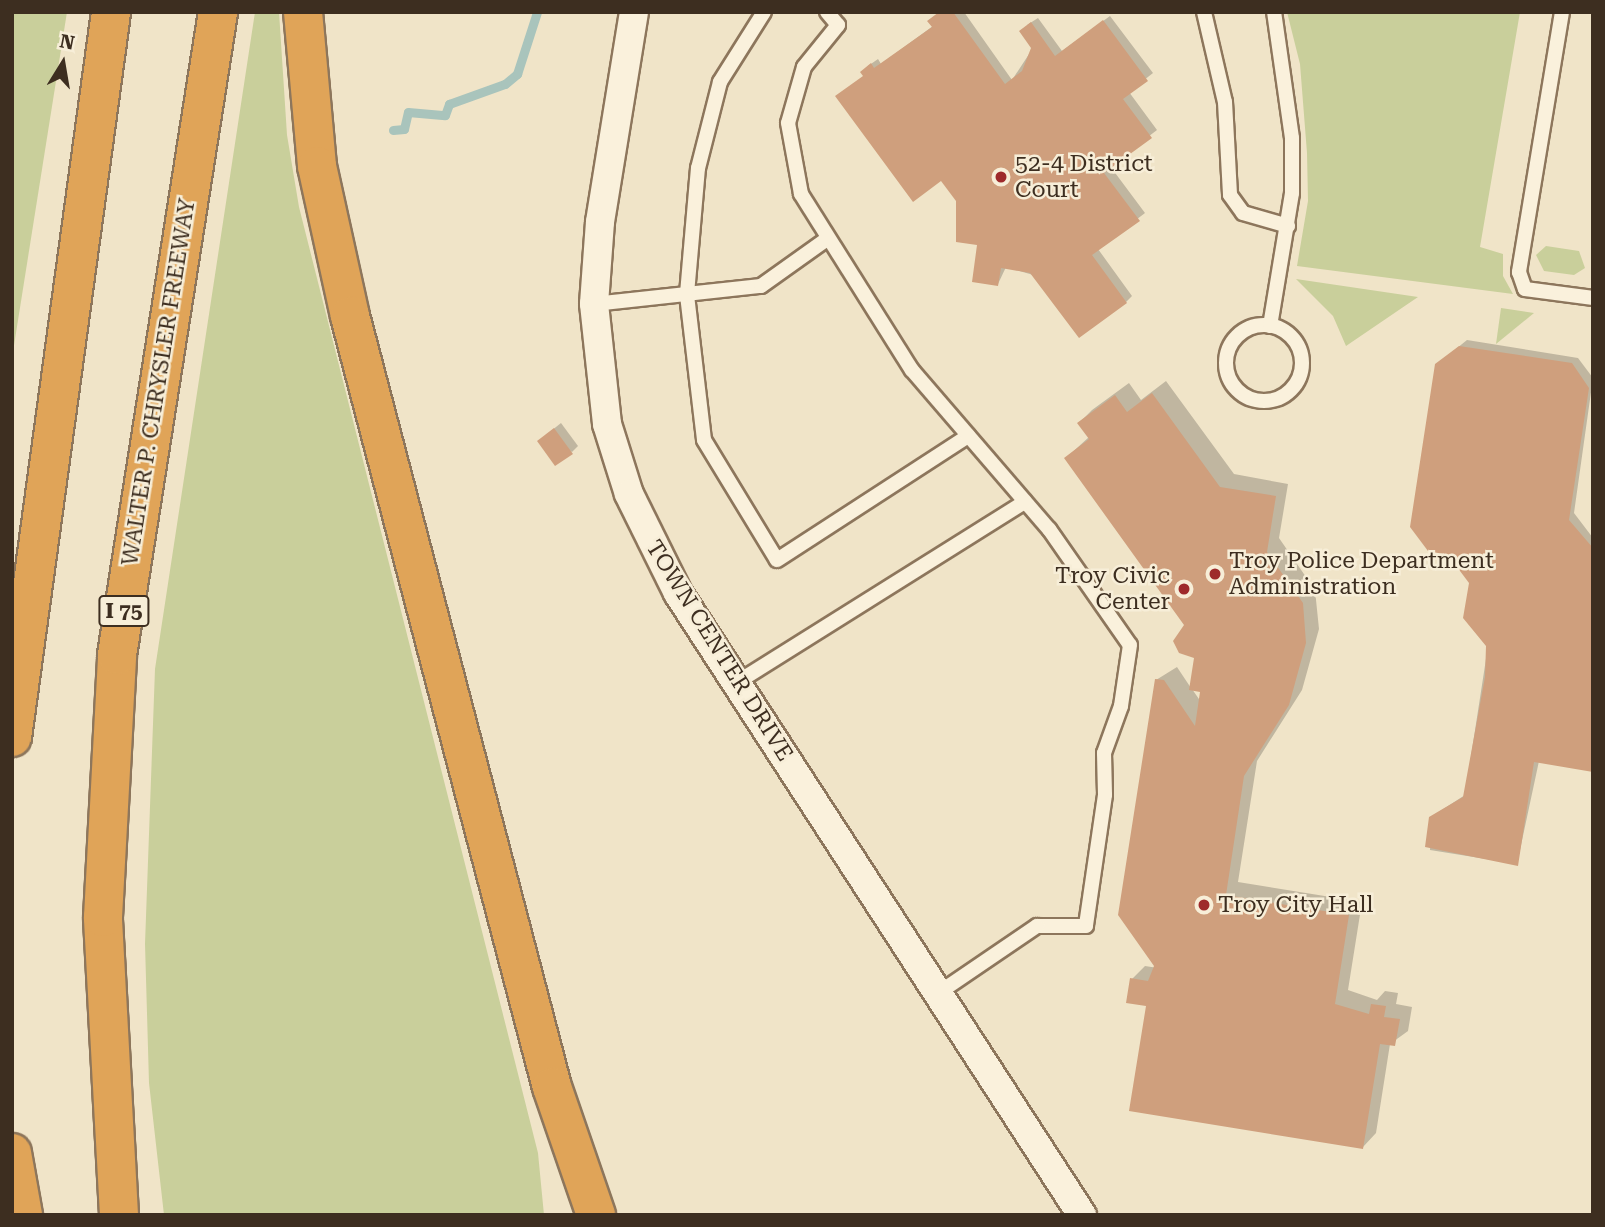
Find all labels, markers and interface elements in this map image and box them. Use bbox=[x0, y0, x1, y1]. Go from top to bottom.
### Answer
north arrow bbox=[28, 28, 98, 98]
text: N bbox=[58, 29, 76, 55]
place label: 52-4 District Court bbox=[1015, 150, 1153, 204]
marker: 52-4 District Court bbox=[993, 169, 1009, 185]
street label: WALTER P. CHRYSLER FREEWAY bbox=[116, 196, 202, 568]
street label: TOWN CENTER DRIVE bbox=[640, 535, 798, 767]
place label: Troy Police Department Administration bbox=[1229, 547, 1494, 601]
place label: Troy Civic Center bbox=[1055, 562, 1170, 616]
marker: Troy Police Department Administration bbox=[1207, 566, 1223, 582]
marker: Troy Civic Center bbox=[1176, 581, 1192, 597]
road number: I 75 bbox=[98, 594, 150, 628]
place label: Troy City Hall bbox=[1218, 891, 1373, 919]
marker: Troy City Hall bbox=[1196, 897, 1212, 913]

